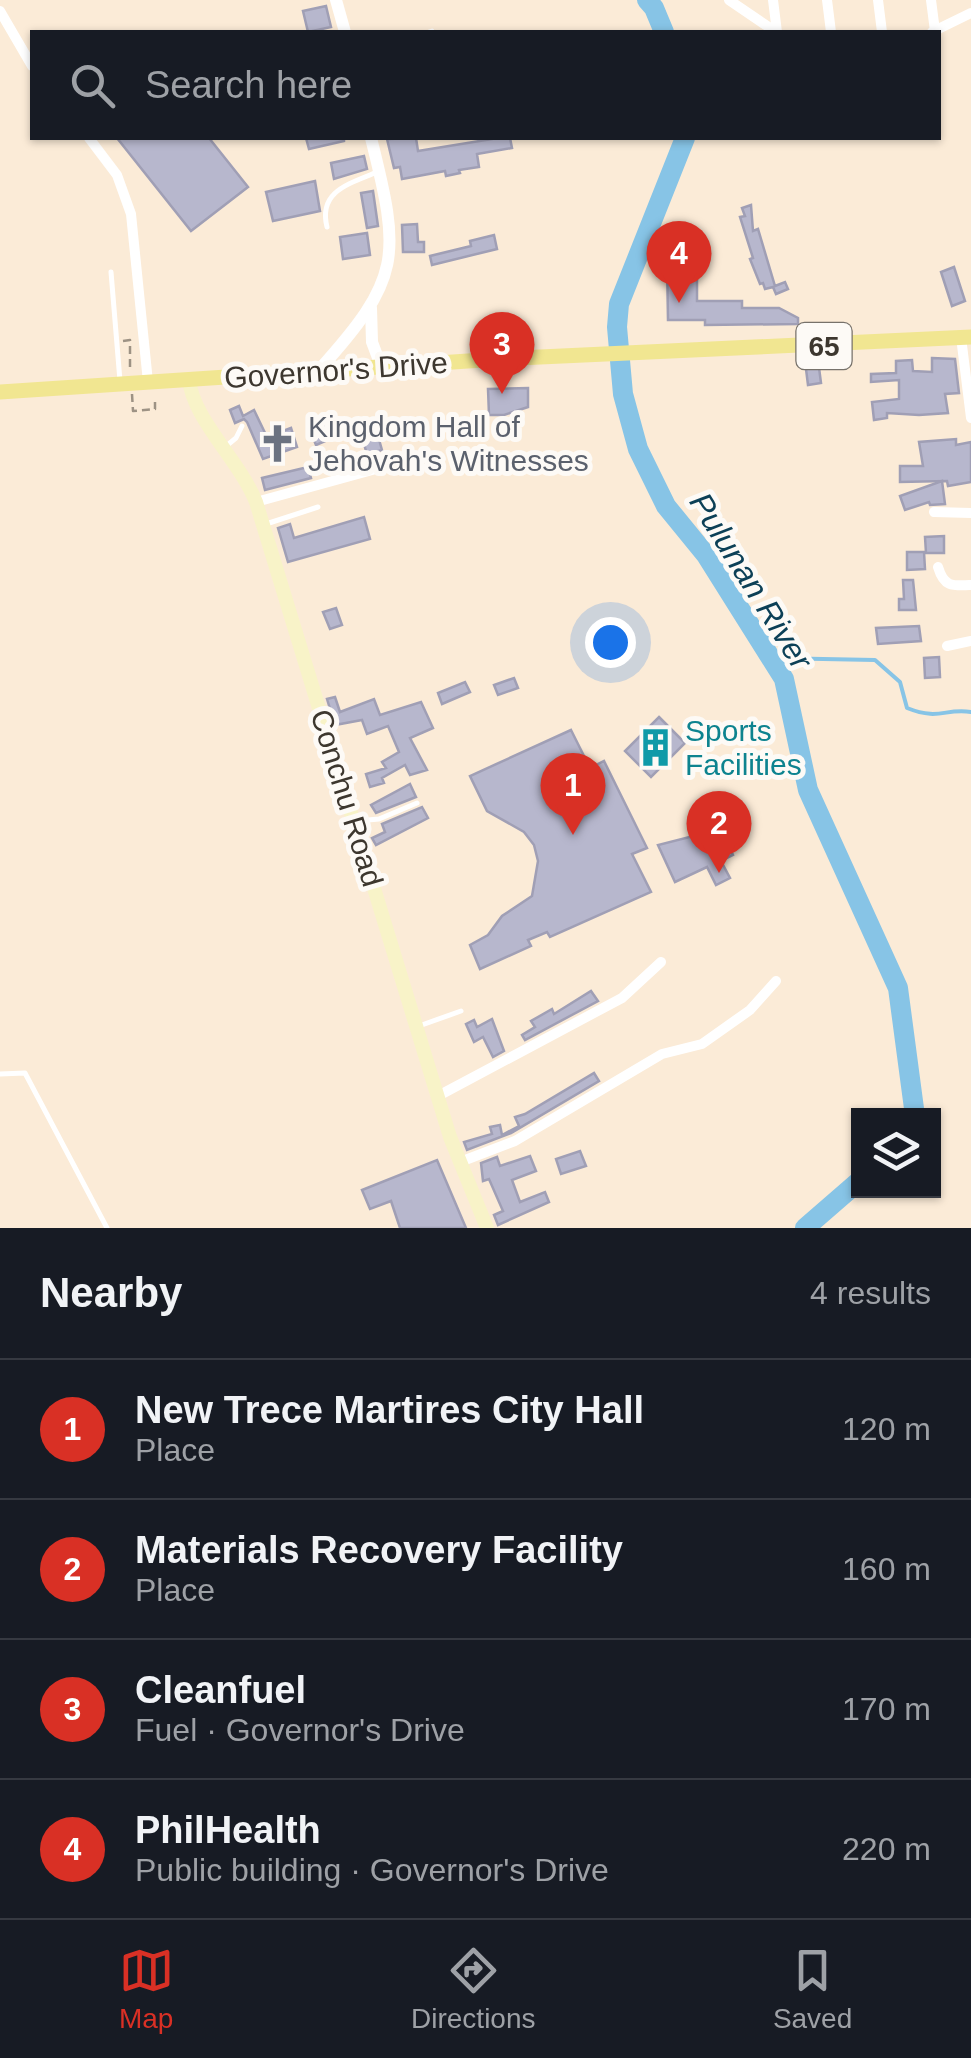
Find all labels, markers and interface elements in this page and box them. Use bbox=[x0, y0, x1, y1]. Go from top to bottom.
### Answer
search box bbox=[30, 30, 941, 140]
icon: search bbox=[65, 58, 120, 113]
text: Search here bbox=[145, 64, 352, 106]
pin: 4 bbox=[646, 220, 712, 303]
pin: 3 bbox=[470, 312, 534, 394]
road number: 65 bbox=[796, 323, 852, 369]
street label: Governor's Drive bbox=[223, 346, 449, 394]
place label: Kingdom Hall of Jehovah's Witnesses bbox=[308, 410, 589, 477]
church icon: Kingdom Hall of Jehovah's Witnesses bbox=[257, 422, 299, 464]
water label: Pulunan River bbox=[682, 486, 820, 677]
your location bbox=[585, 617, 636, 668]
street label: Conchu Road bbox=[304, 705, 390, 891]
place label: Sports Facilities bbox=[685, 714, 802, 781]
building icon: Sports Facilities bbox=[634, 726, 676, 768]
pin: 1 bbox=[540, 752, 606, 835]
pin: 2 bbox=[686, 790, 752, 873]
map controls bbox=[851, 1108, 941, 1198]
button: layers bbox=[851, 1108, 941, 1198]
text: Nearby bbox=[40, 1269, 182, 1316]
text: 4 results bbox=[810, 1275, 931, 1311]
text: New Trece Martires City Hall bbox=[135, 1389, 644, 1431]
text: 1 bbox=[64, 1411, 81, 1447]
text: 120 m bbox=[842, 1411, 931, 1447]
text: Place bbox=[135, 1432, 215, 1468]
text: Materials Recovery Facility bbox=[135, 1529, 623, 1571]
text: 2 bbox=[64, 1551, 81, 1587]
text: 160 m bbox=[842, 1551, 931, 1587]
text: Place bbox=[135, 1572, 215, 1608]
text: Cleanfuel bbox=[135, 1669, 306, 1711]
text: 3 bbox=[64, 1691, 81, 1727]
text: 170 m bbox=[842, 1691, 931, 1727]
text: Fuel · Governor's Drive bbox=[135, 1712, 465, 1748]
text: PhilHealth bbox=[135, 1809, 321, 1851]
text: 4 bbox=[64, 1831, 81, 1867]
text: 220 m bbox=[842, 1831, 931, 1867]
text: Public building · Governor's Drive bbox=[135, 1852, 609, 1888]
tab: Map bbox=[119, 1943, 174, 2035]
tab: Directions bbox=[411, 1943, 536, 2035]
tab: Saved bbox=[773, 1943, 852, 2035]

